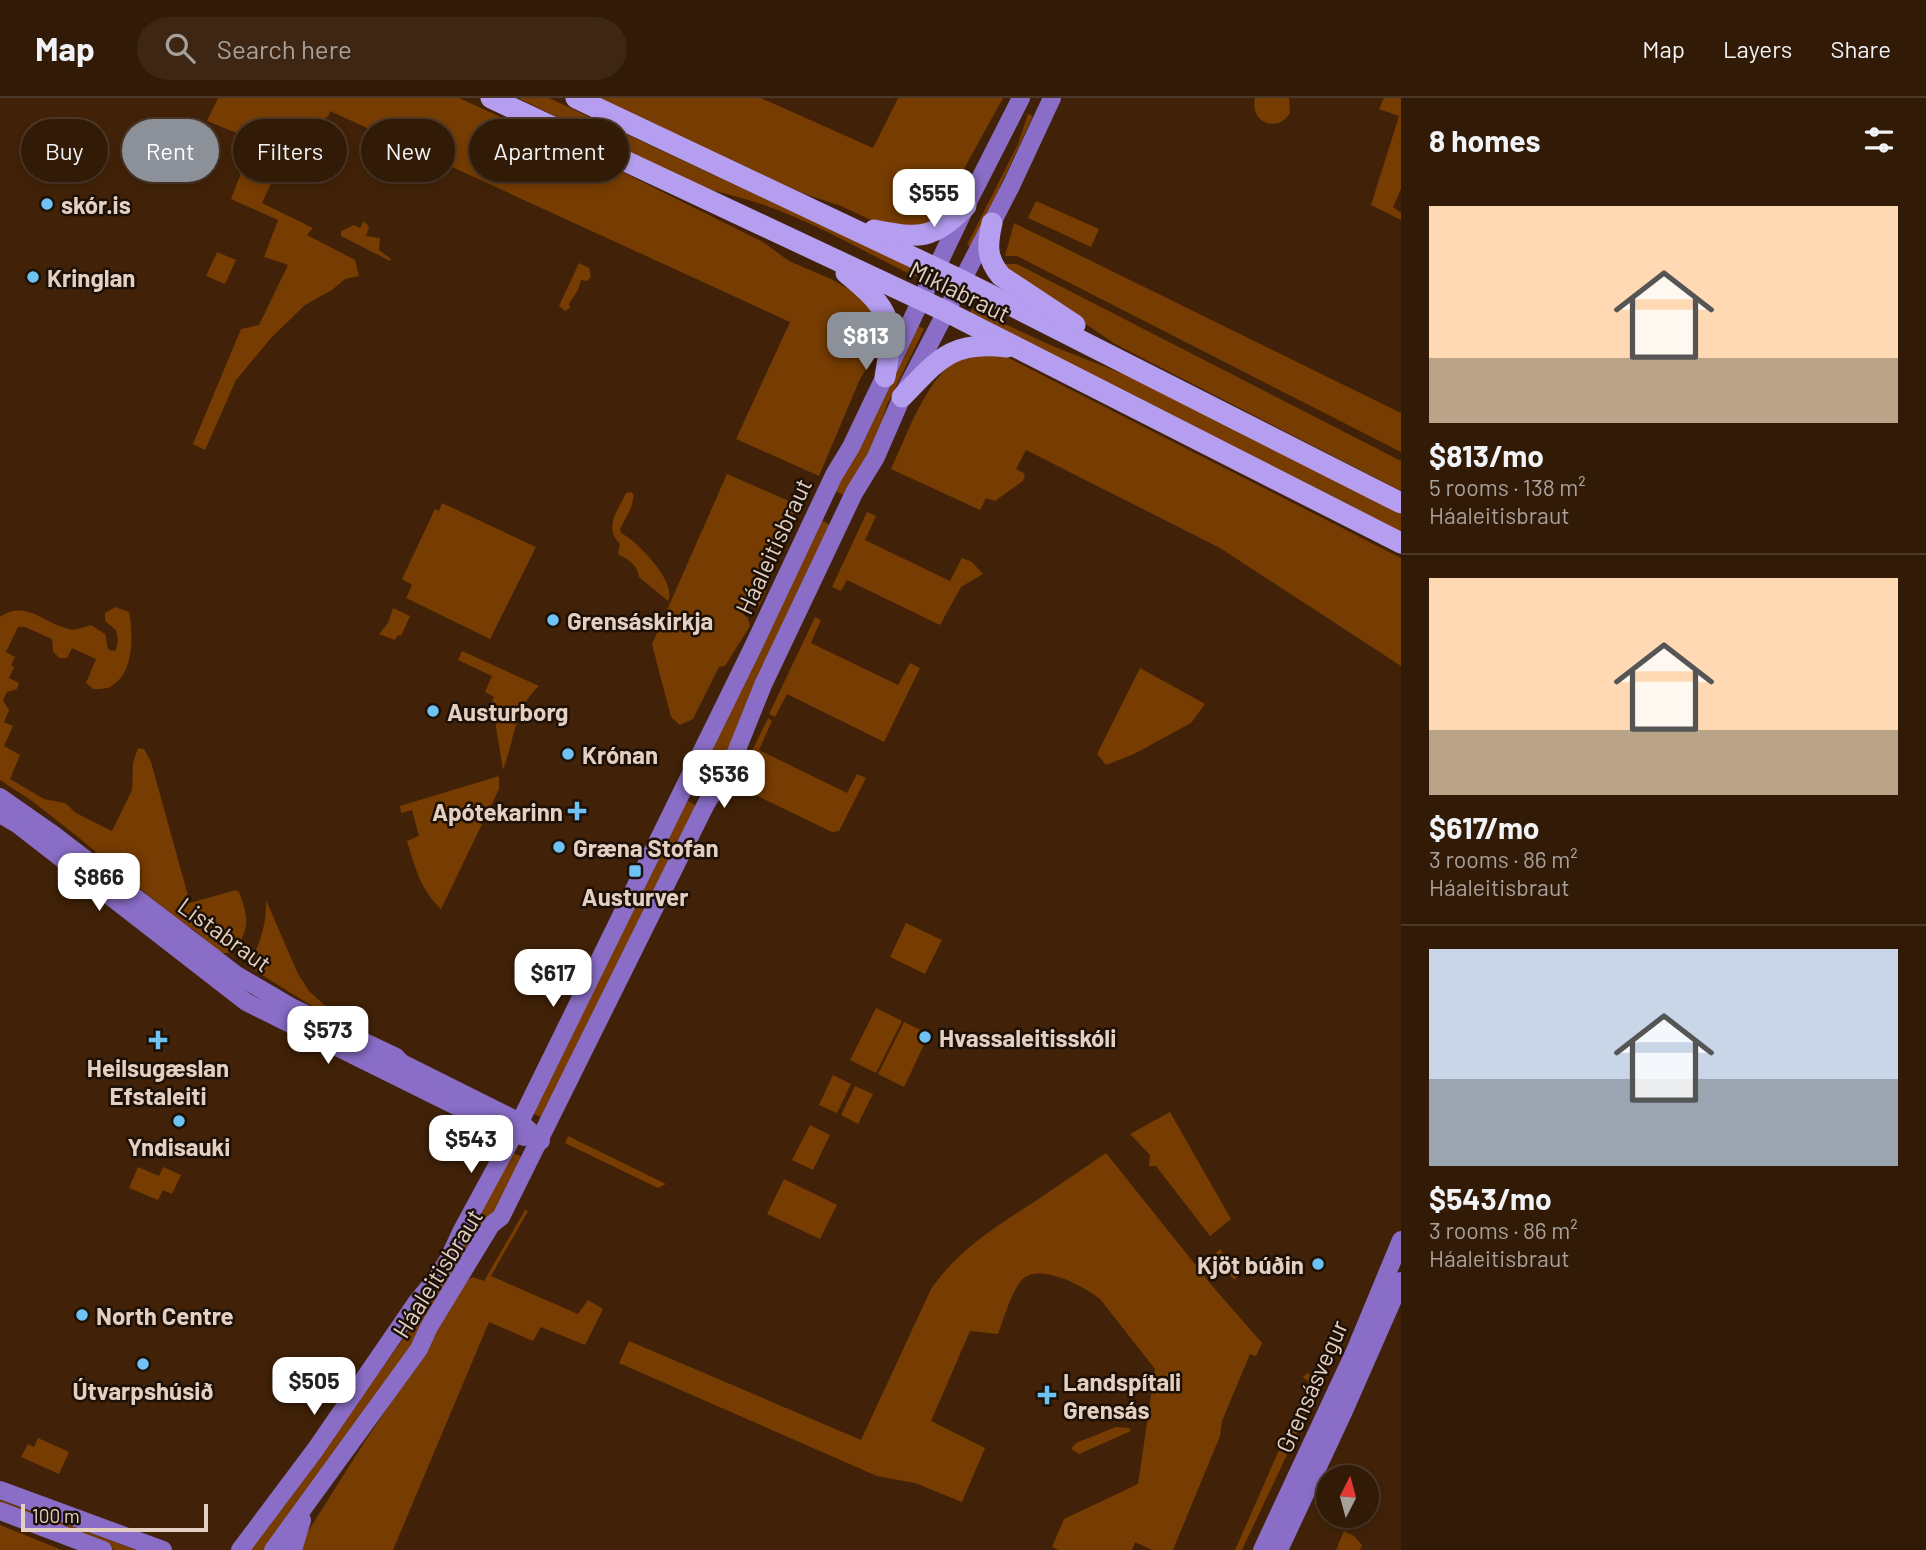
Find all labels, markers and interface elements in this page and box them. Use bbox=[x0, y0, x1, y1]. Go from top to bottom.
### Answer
search box bbox=[137, 17, 627, 80]
text: Map bbox=[35, 28, 95, 68]
icon: search bbox=[161, 29, 199, 67]
text: Search here bbox=[217, 33, 352, 64]
text: Map bbox=[1642, 34, 1685, 63]
text: Layers bbox=[1723, 34, 1792, 63]
text: Share bbox=[1830, 34, 1891, 63]
chip: Buy bbox=[21, 119, 108, 182]
chip: Rent bbox=[122, 119, 219, 182]
chip: Filters bbox=[233, 119, 347, 182]
chip: New bbox=[361, 119, 455, 182]
chip: Apartment bbox=[469, 119, 629, 182]
icon: filters bbox=[1860, 121, 1898, 159]
text: 8 homes bbox=[1429, 122, 1540, 158]
pin: $555 bbox=[893, 170, 975, 229]
text: $555 bbox=[909, 178, 959, 206]
place label: skór.is bbox=[61, 190, 131, 219]
marker: skór.is bbox=[39, 196, 55, 212]
icon: home bbox=[1601, 252, 1727, 378]
street label: Miklabraut bbox=[905, 254, 1015, 328]
place label: Kringlan bbox=[47, 263, 135, 292]
marker: Kringlan bbox=[25, 269, 41, 285]
pin: $813 bbox=[825, 313, 907, 372]
text: $813 bbox=[843, 321, 889, 349]
text: $813/mo bbox=[1429, 437, 1544, 473]
street label: Háaleitisbraut bbox=[729, 473, 817, 619]
text: 5 rooms · 138 m² bbox=[1429, 473, 1586, 501]
text: Háaleitisbraut bbox=[1429, 501, 1570, 529]
place label: Grensáskirkja bbox=[567, 606, 713, 635]
marker: Grensáskirkja bbox=[545, 612, 561, 628]
icon: home bbox=[1601, 624, 1727, 750]
place label: Austurborg bbox=[447, 697, 568, 726]
marker: Austurborg bbox=[425, 703, 441, 719]
place label: Krónan bbox=[582, 740, 658, 769]
marker: Krónan bbox=[560, 746, 576, 762]
pin: $536 bbox=[683, 750, 765, 810]
text: $536 bbox=[699, 759, 749, 787]
place label: Apótekarinn bbox=[432, 797, 563, 826]
marker: Apótekarinn bbox=[569, 803, 585, 819]
text: $617/mo bbox=[1429, 809, 1540, 845]
place label: Græna Stofan bbox=[573, 833, 719, 862]
marker: Græna Stofan bbox=[551, 839, 567, 855]
text: 3 rooms · 86 m² bbox=[1429, 845, 1578, 873]
pin: $866 bbox=[58, 854, 140, 913]
text: $866 bbox=[74, 862, 124, 890]
marker: Austurver bbox=[627, 863, 643, 879]
text: Háaleitisbraut bbox=[1429, 873, 1570, 901]
place label: Austurver bbox=[582, 882, 688, 911]
street label: Listabraut bbox=[173, 891, 277, 977]
pin: $617 bbox=[512, 950, 594, 1009]
text: $617 bbox=[531, 958, 575, 986]
icon: home bbox=[1601, 995, 1727, 1121]
pin: $573 bbox=[287, 1006, 369, 1066]
text: $573 bbox=[303, 1015, 353, 1043]
place label: Hvassaleitisskóli bbox=[939, 1023, 1116, 1052]
marker: Hvassaleitisskóli bbox=[917, 1029, 933, 1045]
marker: Heilsugæslan Efstaleiti bbox=[148, 1030, 168, 1050]
place label: Heilsugæslan Efstaleiti bbox=[87, 1053, 229, 1110]
marker: Yndisauki bbox=[171, 1113, 187, 1129]
pin: $543 bbox=[430, 1116, 512, 1175]
text: $543 bbox=[445, 1124, 497, 1152]
place label: Yndisauki bbox=[128, 1132, 230, 1161]
text: $543/mo bbox=[1429, 1180, 1552, 1216]
street label: Háaleitisbraut bbox=[386, 1203, 488, 1343]
text: 3 rooms · 86 m² bbox=[1429, 1216, 1578, 1244]
text: Háaleitisbraut bbox=[1429, 1244, 1570, 1272]
place label: Kjöt búðin bbox=[1197, 1250, 1304, 1279]
marker: Kjöt búðin bbox=[1310, 1256, 1326, 1272]
place label: North Centre bbox=[96, 1301, 234, 1330]
marker: North Centre bbox=[74, 1307, 90, 1323]
street label: Grensásvegur bbox=[1269, 1315, 1353, 1457]
marker: Útvarpshúsið bbox=[135, 1356, 151, 1372]
pin: $505 bbox=[273, 1358, 355, 1417]
text: $505 bbox=[288, 1366, 340, 1394]
place label: Landspítali Grensás bbox=[1063, 1367, 1181, 1424]
place label: Útvarpshúsið bbox=[72, 1376, 214, 1405]
marker: Landspítali Grensás bbox=[1037, 1385, 1057, 1405]
north arrow bbox=[1316, 1465, 1379, 1528]
map controls bbox=[1316, 1465, 1379, 1528]
scale bar bbox=[21, 1501, 208, 1533]
text: 100 m bbox=[32, 1504, 80, 1527]

